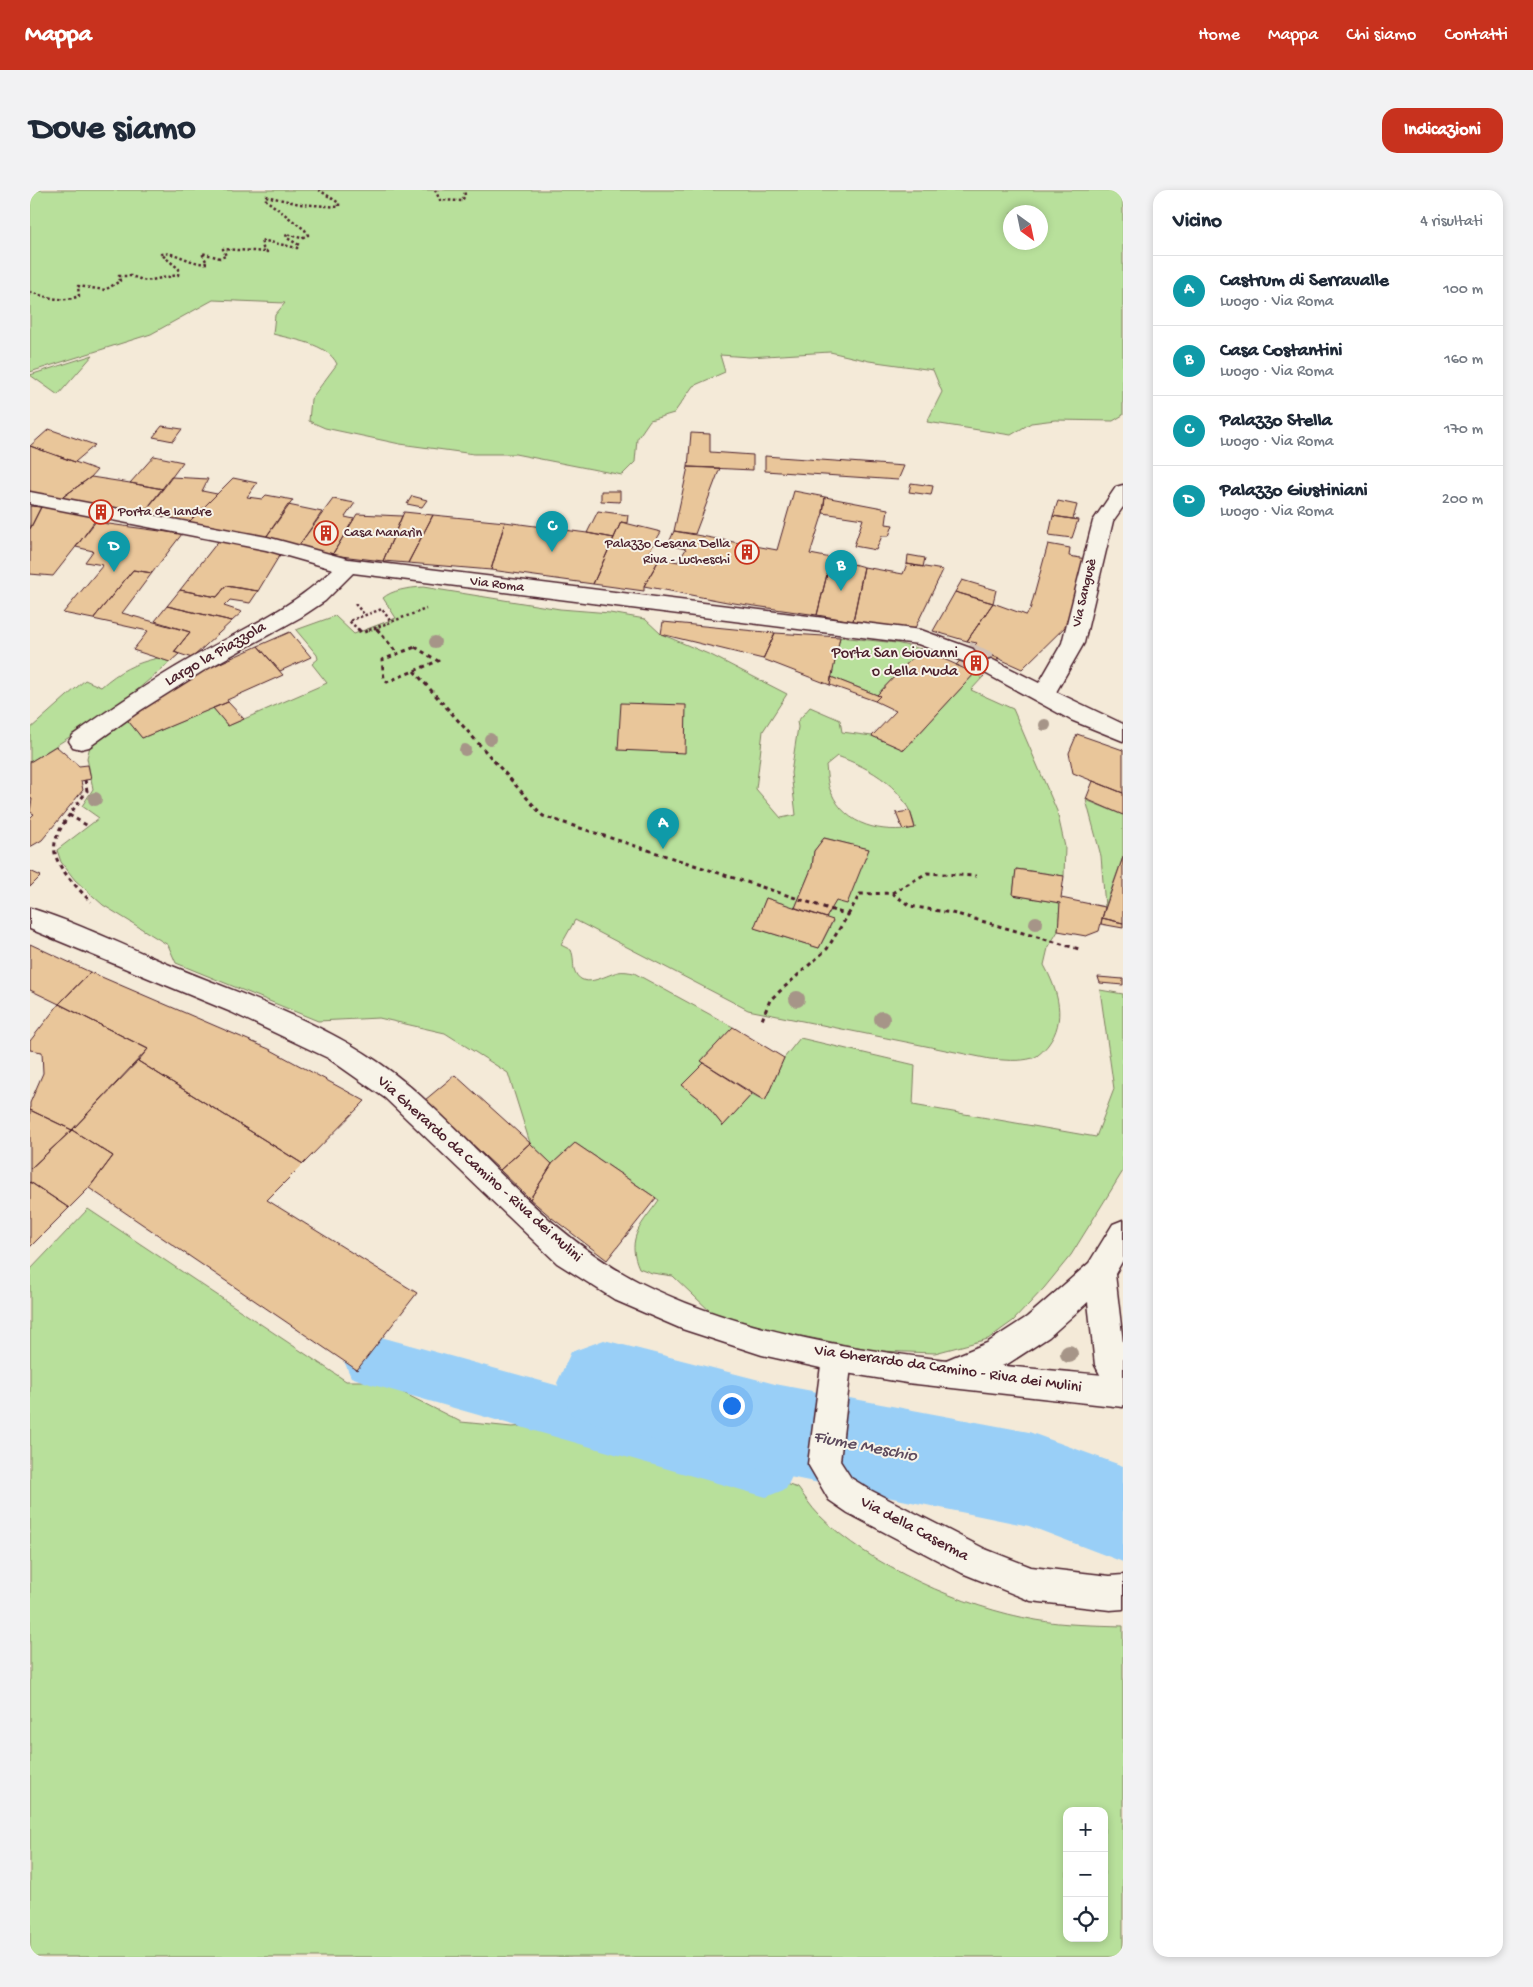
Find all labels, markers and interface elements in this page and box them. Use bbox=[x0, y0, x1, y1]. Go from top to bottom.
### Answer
text: Mappa bbox=[25, 21, 92, 50]
text: Home bbox=[1198, 25, 1240, 46]
text: Mappa bbox=[1268, 25, 1318, 46]
text: Chi siamo bbox=[1346, 25, 1416, 46]
text: Contatti bbox=[1444, 25, 1508, 46]
button: Indicazioni bbox=[1382, 108, 1503, 153]
text: Dove siamo bbox=[30, 110, 196, 151]
north arrow bbox=[1003, 205, 1048, 250]
text: Vicino bbox=[1173, 210, 1222, 235]
text: 4 risultati bbox=[1420, 213, 1483, 232]
text: Castrum di Serravalle bbox=[1220, 270, 1389, 293]
text: A bbox=[1184, 281, 1194, 300]
text: 100 m bbox=[1443, 281, 1483, 300]
text: Luogo · Via Roma bbox=[1220, 293, 1334, 312]
text: Casa Costantini bbox=[1220, 340, 1342, 363]
text: B bbox=[1185, 351, 1193, 370]
text: 160 m bbox=[1444, 351, 1483, 370]
text: Luogo · Via Roma bbox=[1220, 363, 1334, 382]
text: Palazzo Stella bbox=[1220, 410, 1332, 433]
text: C bbox=[1185, 421, 1193, 440]
text: 170 m bbox=[1444, 421, 1483, 440]
text: Luogo · Via Roma bbox=[1220, 433, 1334, 452]
text: Palazzo Giustiniani bbox=[1220, 480, 1368, 503]
text: D bbox=[1184, 491, 1194, 510]
text: 200 m bbox=[1442, 491, 1483, 510]
building icon: Porta de Iandre bbox=[88, 499, 114, 525]
text: Luogo · Via Roma bbox=[1220, 503, 1334, 522]
place label: Porta de Iandre bbox=[117, 504, 212, 521]
pin: C bbox=[536, 511, 568, 552]
building icon: Casa Manarìn bbox=[313, 520, 339, 546]
place label: Casa Manarìn bbox=[344, 525, 423, 542]
pin: D bbox=[98, 531, 130, 572]
place label: Palazzo Cesana Della Riva - Lucheschi bbox=[604, 536, 731, 569]
building icon: Palazzo Cesana Della Riva - Lucheschi bbox=[734, 539, 760, 565]
pin: B bbox=[825, 550, 857, 591]
street label: Via Sangusè bbox=[1069, 556, 1101, 630]
street label: Via Roma bbox=[468, 573, 526, 597]
street label: Largo la Piazzola bbox=[162, 618, 271, 692]
place label: Porta San Giovanni o della Muda bbox=[831, 645, 959, 682]
building icon: Porta San Giovanni o della Muda bbox=[963, 650, 989, 676]
pin: A bbox=[647, 808, 679, 849]
street label: Via Gherardo da Camino - Riva dei Mulini bbox=[372, 1072, 586, 1267]
street label: Via Gherardo da Camino - Riva dei Mulini bbox=[812, 1342, 1083, 1398]
your location bbox=[719, 1393, 745, 1419]
water label: Fiume Meschio bbox=[811, 1427, 919, 1467]
street label: Via della Caserma bbox=[856, 1493, 972, 1567]
map controls bbox=[1063, 1807, 1108, 1942]
button: + bbox=[1063, 1807, 1108, 1852]
button: − bbox=[1063, 1852, 1108, 1897]
button: locate bbox=[1063, 1897, 1108, 1942]

